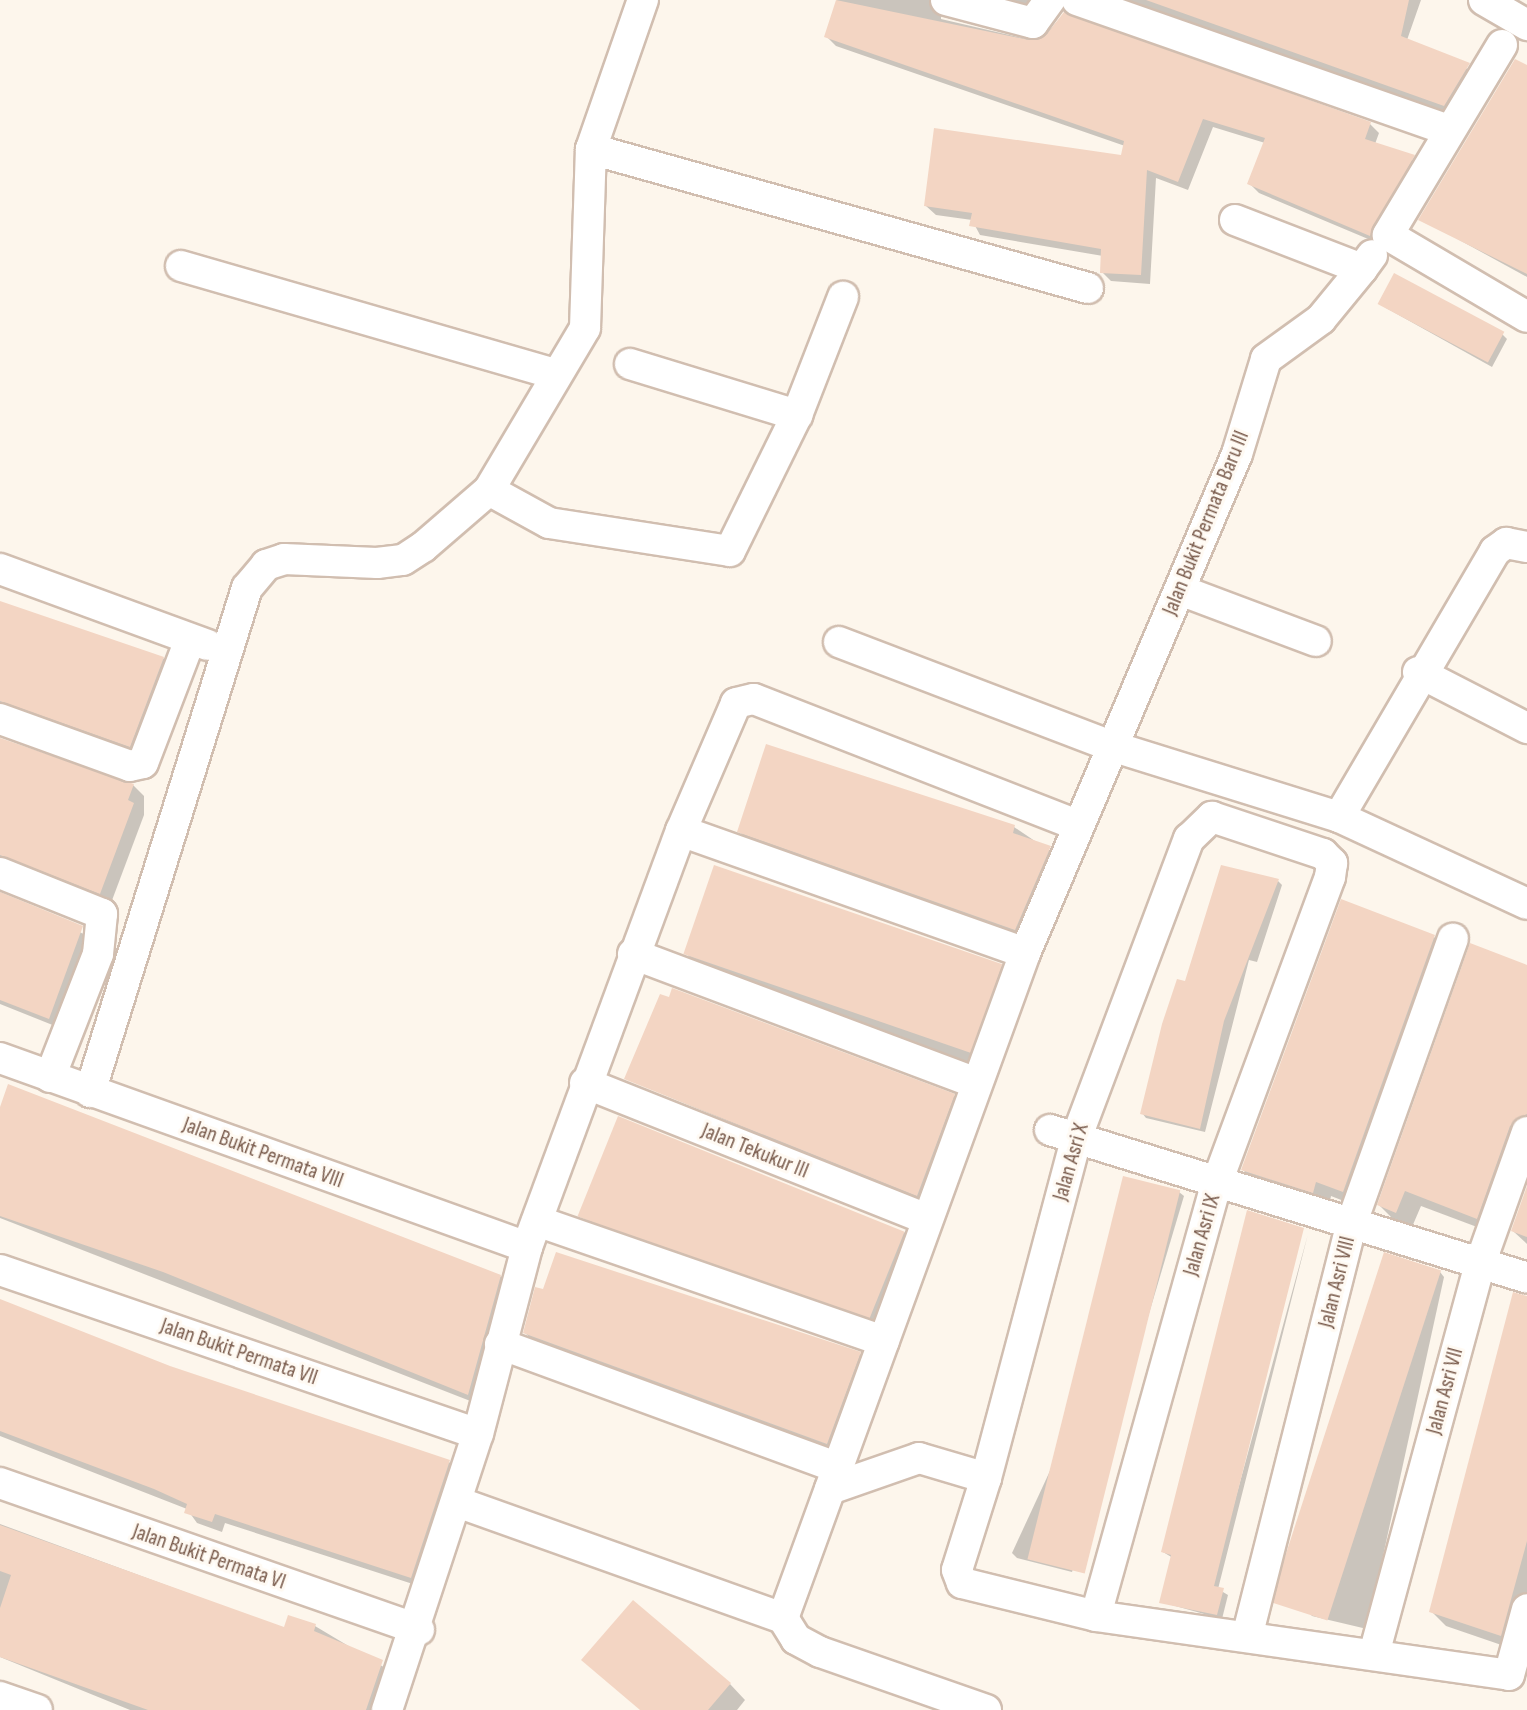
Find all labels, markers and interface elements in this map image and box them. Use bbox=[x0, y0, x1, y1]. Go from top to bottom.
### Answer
street label: Jalan Bukit Permata Baru III bbox=[1157, 427, 1255, 619]
street label: Jalan Bukit Permata VIII bbox=[179, 1112, 347, 1194]
street label: Jalan Tekukur III bbox=[698, 1118, 812, 1184]
street label: Jalan Asri X bbox=[1047, 1120, 1095, 1204]
street label: Jalan Asri IX bbox=[1178, 1191, 1226, 1279]
street label: Jalan Asri VIII bbox=[1313, 1234, 1361, 1330]
street label: Jalan Bukit Permata VII bbox=[157, 1313, 321, 1391]
street label: Jalan Asri VII bbox=[1421, 1345, 1469, 1437]
street label: Jalan Bukit Permata VI bbox=[129, 1518, 289, 1596]

